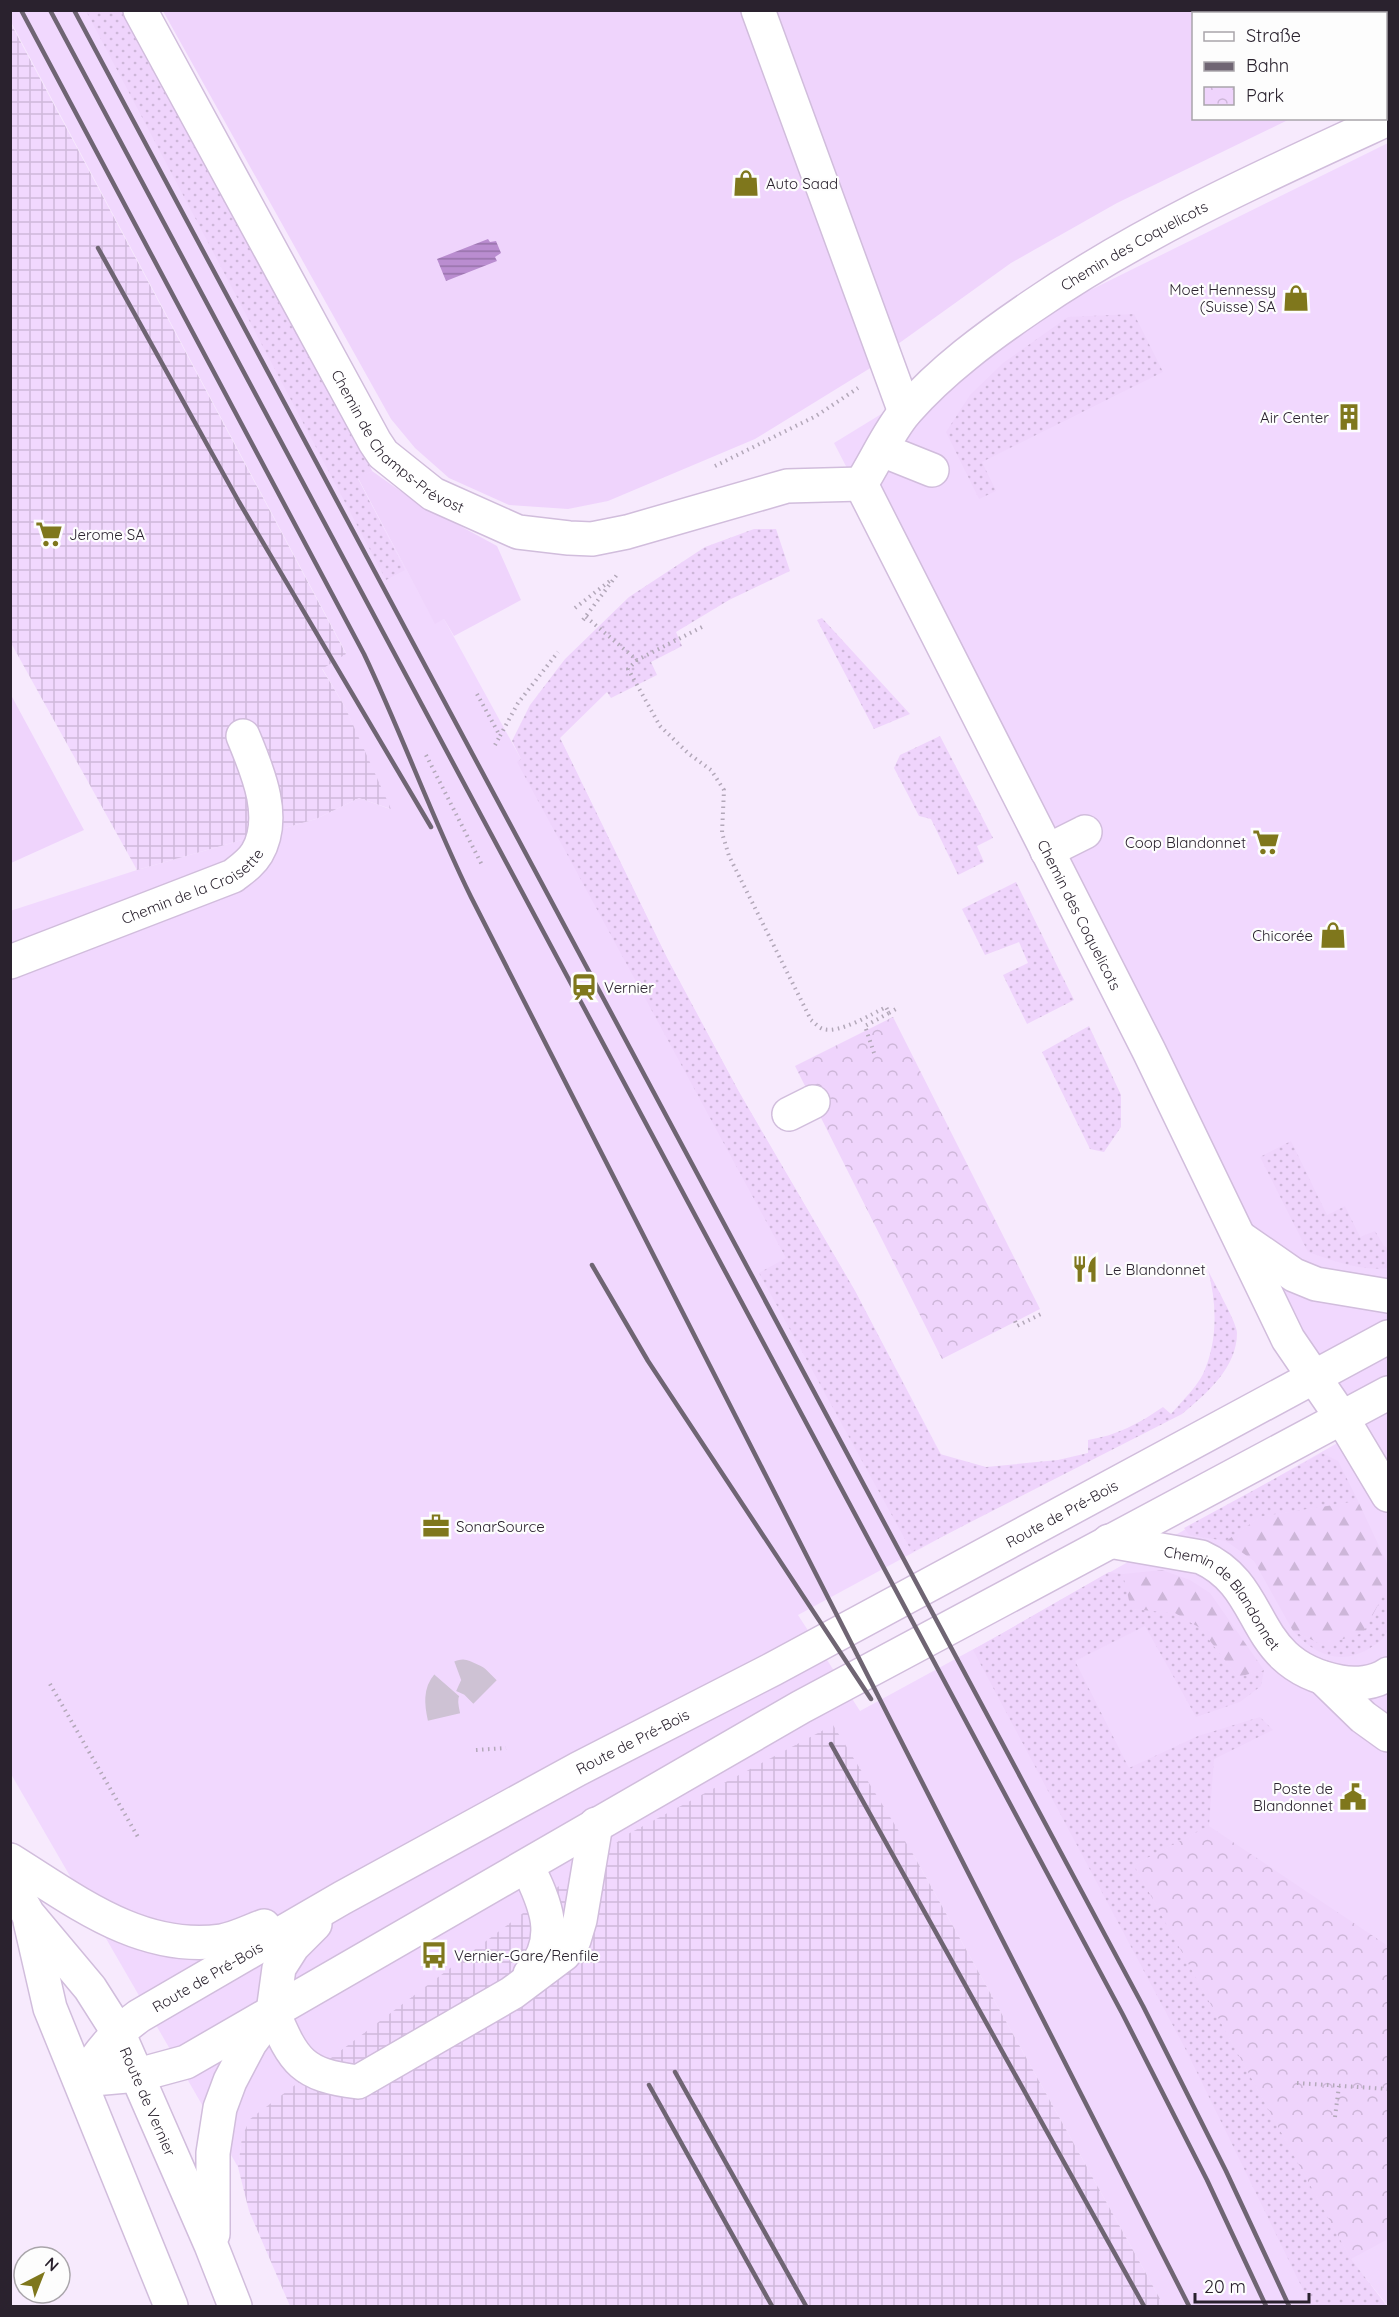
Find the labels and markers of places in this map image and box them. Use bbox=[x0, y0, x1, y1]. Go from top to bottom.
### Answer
shop icon: Auto Saad bbox=[731, 168, 761, 198]
place label: Auto Saad bbox=[766, 174, 838, 193]
place label: Moet Hennessy (Suisse) SA bbox=[1169, 280, 1276, 316]
shop icon: Moet Hennessy (Suisse) SA bbox=[1281, 283, 1311, 313]
building icon: Air Center bbox=[1334, 402, 1364, 432]
place label: Air Center bbox=[1260, 408, 1329, 427]
supermarket icon: Jerome SA bbox=[34, 519, 64, 549]
place label: Jerome SA bbox=[69, 525, 145, 544]
supermarket icon: Coop Blandonnet bbox=[1251, 827, 1281, 857]
place label: Coop Blandonnet bbox=[1125, 833, 1246, 852]
shop icon: Chicorée bbox=[1318, 920, 1348, 950]
place label: Chicorée bbox=[1252, 926, 1313, 945]
station icon: Vernier bbox=[569, 972, 599, 1002]
place label: Vernier bbox=[604, 978, 654, 997]
restaurant icon: Le Blandonnet bbox=[1070, 1254, 1100, 1284]
place label: Le Blandonnet bbox=[1105, 1260, 1206, 1279]
office icon: SonarSource bbox=[421, 1511, 451, 1541]
place label: SonarSource bbox=[456, 1517, 545, 1536]
place label: Poste de Blandonnet bbox=[1253, 1779, 1333, 1815]
public building icon: Poste de Blandonnet bbox=[1338, 1782, 1368, 1812]
bus stop icon: Vernier-Gare/Renfile bbox=[419, 1940, 449, 1970]
place label: Vernier-Gare/Renfile bbox=[454, 1946, 599, 1965]

